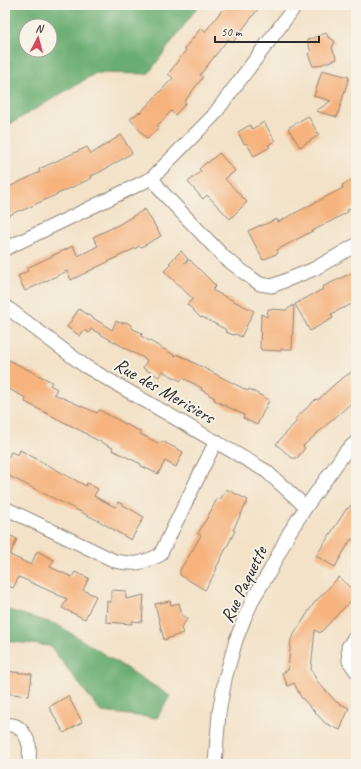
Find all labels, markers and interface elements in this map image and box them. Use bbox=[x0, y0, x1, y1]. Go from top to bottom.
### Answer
north arrow bbox=[18, 18, 58, 58]
scale bar bbox=[215, 18, 319, 44]
text: N bbox=[35, 21, 45, 36]
text: 50 m bbox=[221, 24, 243, 40]
street label: Rue des Merisiers bbox=[110, 352, 220, 430]
street label: Rue Paquette bbox=[215, 541, 273, 627]

